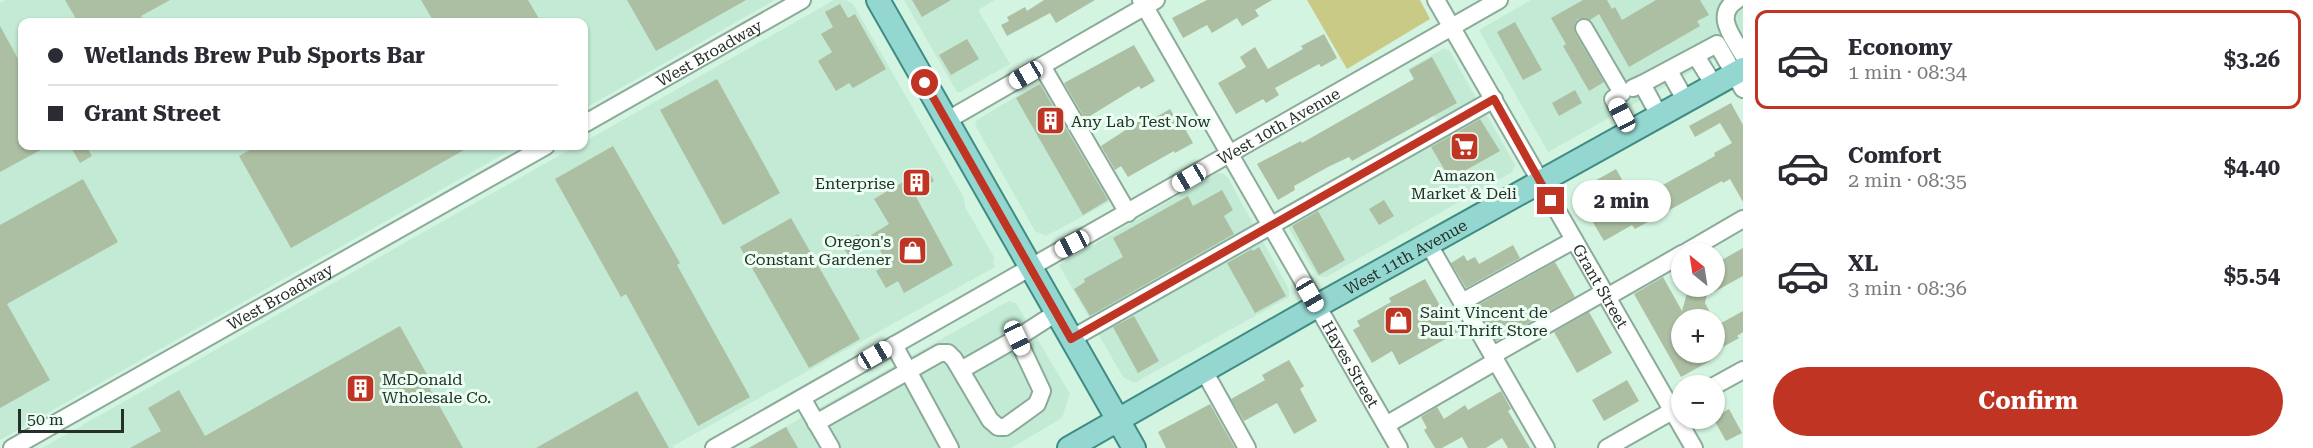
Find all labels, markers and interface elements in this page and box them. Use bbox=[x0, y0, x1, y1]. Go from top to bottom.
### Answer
street label: West Broadway bbox=[653, 15, 766, 91]
icon: car bbox=[1776, 33, 1830, 87]
text: Economy bbox=[1848, 35, 1952, 60]
text: Wetlands Brew Pub Sports Bar bbox=[84, 43, 425, 68]
text: $3.26 bbox=[2224, 47, 2280, 72]
car bbox=[1006, 58, 1046, 92]
text: 1 min · 08:34 bbox=[1848, 60, 1967, 84]
route start bbox=[911, 69, 938, 96]
street label: West 10th Avenue bbox=[1214, 84, 1343, 169]
car bbox=[1606, 95, 1638, 135]
text: Grant Street bbox=[84, 101, 221, 126]
building icon: Any Lab Test Now bbox=[1034, 105, 1066, 137]
place label: Any Lab Test Now bbox=[1071, 112, 1211, 131]
supermarket icon: Amazon Market & Deli bbox=[1448, 131, 1480, 163]
icon: car bbox=[1776, 141, 1830, 195]
text: Comfort bbox=[1848, 143, 1941, 168]
text: $4.40 bbox=[2224, 155, 2280, 180]
car bbox=[1169, 161, 1209, 195]
place label: Amazon Market & Deli bbox=[1411, 166, 1517, 203]
building icon: Enterprise bbox=[900, 167, 932, 199]
text: 2 min · 08:35 bbox=[1848, 168, 1967, 192]
place label: Enterprise bbox=[815, 174, 895, 193]
callout: 2 min bbox=[1572, 180, 1671, 222]
route end bbox=[1537, 187, 1564, 214]
text: 2 min bbox=[1594, 189, 1649, 213]
street label: West 11th Avenue bbox=[1341, 215, 1471, 299]
car bbox=[1052, 228, 1092, 260]
place label: Oregon's Constant Gardener bbox=[744, 232, 891, 269]
shop icon: Oregon's Constant Gardener bbox=[896, 234, 928, 266]
street label: Grant Street bbox=[1569, 241, 1632, 332]
north arrow bbox=[1671, 243, 1725, 297]
map controls bbox=[1671, 243, 1725, 429]
icon: car bbox=[1776, 249, 1830, 303]
text: XL bbox=[1848, 251, 1878, 276]
street label: West Broadway bbox=[224, 259, 337, 334]
text: $5.54 bbox=[2224, 263, 2280, 288]
car bbox=[1293, 275, 1327, 315]
text: 3 min · 08:36 bbox=[1848, 276, 1967, 300]
place label: Saint Vincent de Paul Thrift Store bbox=[1420, 303, 1548, 340]
shop icon: Saint Vincent de Paul Thrift Store bbox=[1383, 305, 1415, 337]
button: + bbox=[1671, 309, 1725, 363]
street label: Hayes Street bbox=[1318, 317, 1383, 411]
car bbox=[1001, 318, 1033, 358]
car bbox=[855, 338, 895, 372]
button: Confirm bbox=[1773, 367, 2283, 436]
place label: McDonald Wholesale Co. bbox=[382, 370, 491, 407]
building icon: McDonald Wholesale Co. bbox=[345, 372, 377, 404]
button: − bbox=[1671, 375, 1725, 429]
scale bar bbox=[18, 406, 124, 434]
text: 50 m bbox=[27, 410, 64, 429]

